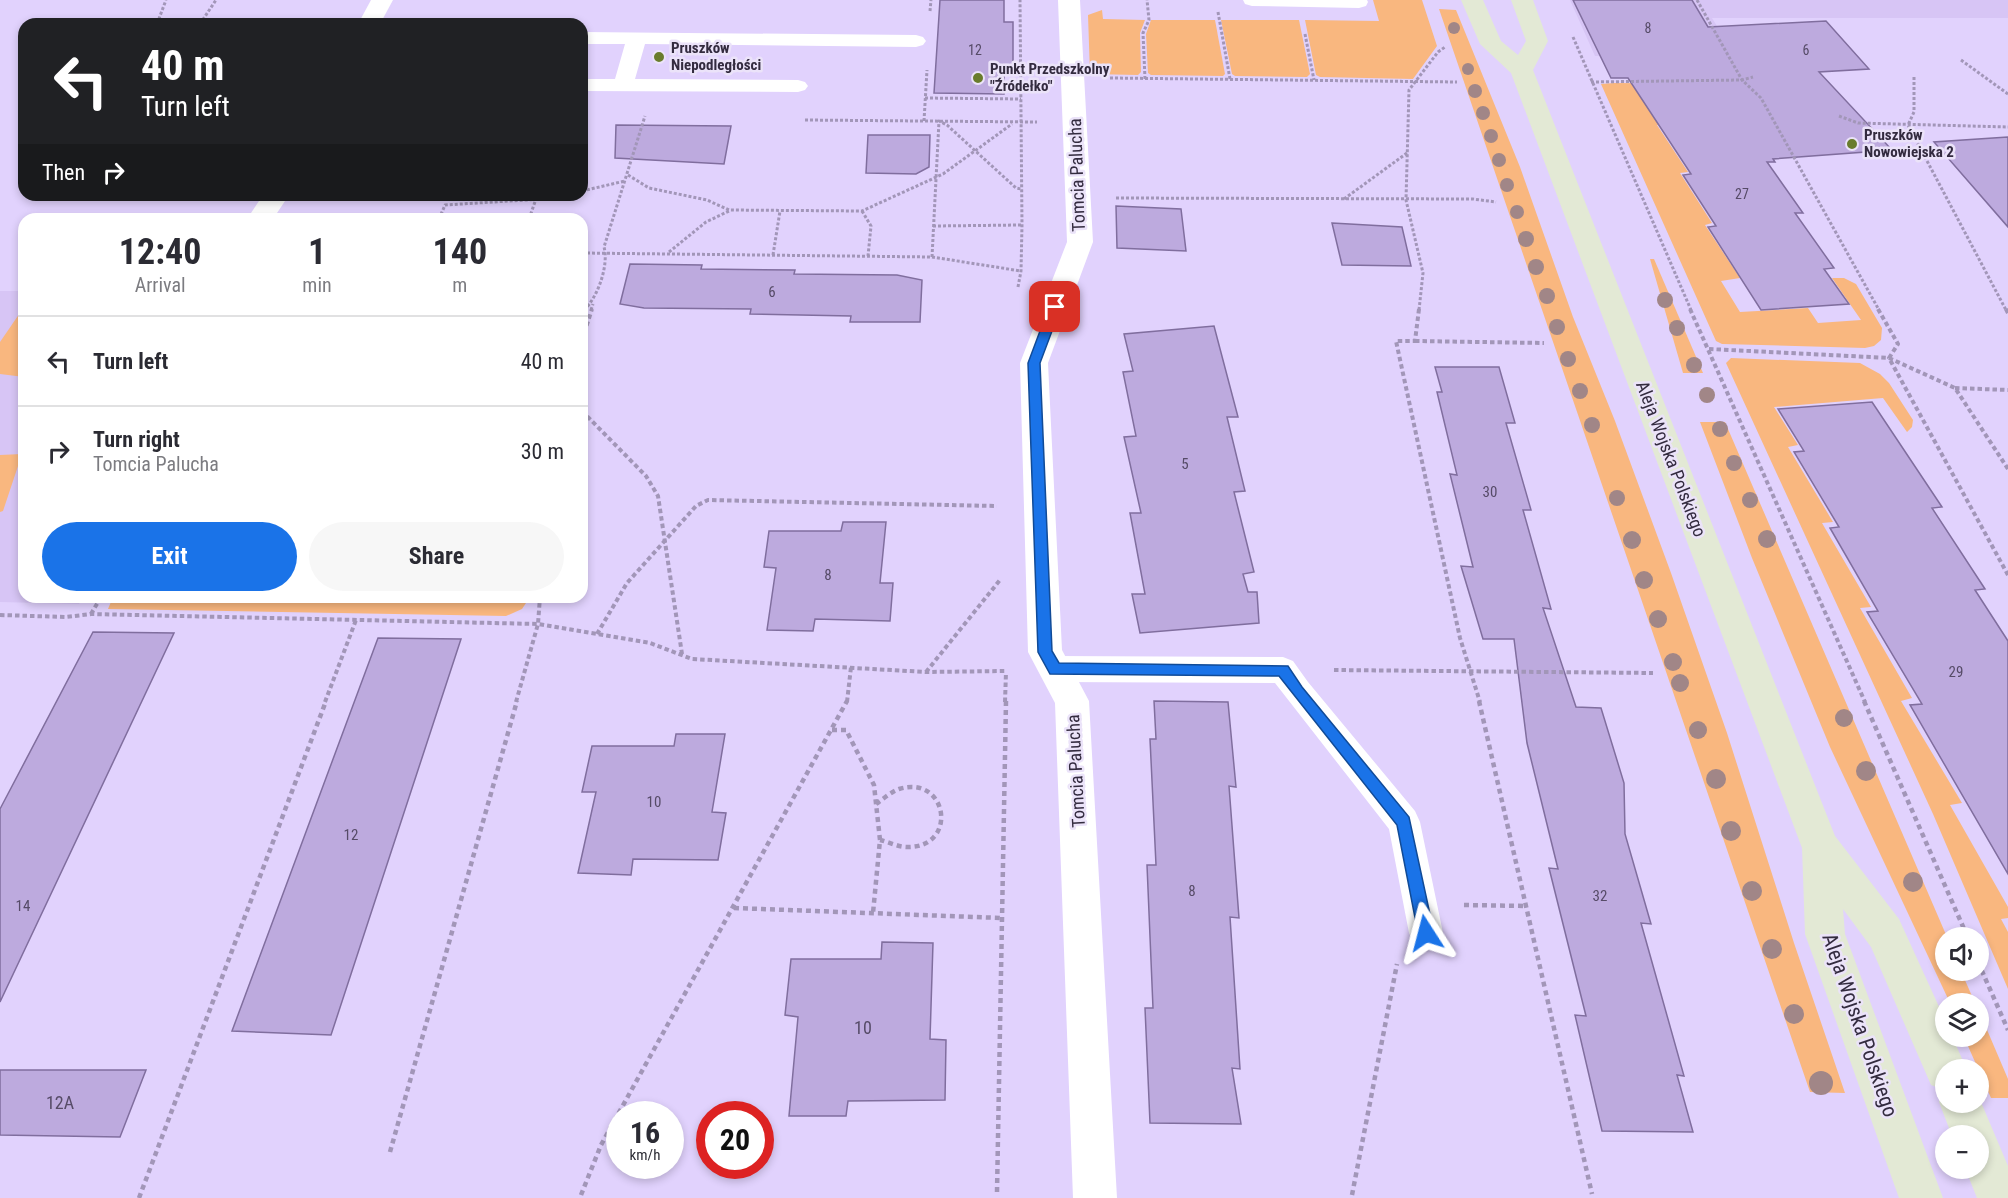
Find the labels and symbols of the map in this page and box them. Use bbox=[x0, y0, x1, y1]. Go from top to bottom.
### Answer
house number: 8 bbox=[1645, 20, 1652, 36]
place label: Pruszków Niepodległości bbox=[671, 39, 761, 74]
house number: 12 bbox=[968, 42, 982, 58]
house number: 6 bbox=[1803, 42, 1810, 58]
marker: Pruszków Niepodległości bbox=[652, 50, 666, 64]
place label: Punkt Przedszkolny "Źródełko" bbox=[990, 60, 1110, 95]
marker: Punkt Przedszkolny "Źródełko" bbox=[971, 71, 985, 85]
street label: Tomcia Palucha bbox=[1064, 118, 1089, 232]
place label: Pruszków Nowowiejska 2 bbox=[1864, 126, 1954, 161]
marker: Pruszków Nowowiejska 2 bbox=[1845, 137, 1859, 151]
house number: 27 bbox=[1735, 186, 1749, 202]
pin bbox=[1029, 281, 1080, 332]
house number: 6 bbox=[768, 283, 776, 301]
street label: Aleja Wojska Polskiego bbox=[1632, 378, 1711, 540]
house number: 5 bbox=[1181, 455, 1189, 473]
house number: 30 bbox=[1483, 483, 1497, 501]
house number: 8 bbox=[824, 566, 832, 584]
house number: 29 bbox=[1949, 663, 1963, 681]
street label: Tomcia Palucha bbox=[1062, 714, 1089, 828]
house number: 10 bbox=[647, 793, 661, 811]
house number: 12 bbox=[344, 826, 358, 844]
house number: 8 bbox=[1188, 882, 1196, 900]
house number: 32 bbox=[1593, 887, 1607, 905]
house number: 14 bbox=[16, 897, 30, 915]
position arrow bbox=[1394, 901, 1458, 965]
street label: Aleja Wojska Polskiego bbox=[1817, 930, 1903, 1120]
house number: 10 bbox=[854, 1017, 872, 1038]
house number: 12A bbox=[46, 1092, 75, 1113]
speed limit sign: 20 bbox=[696, 1101, 774, 1179]

